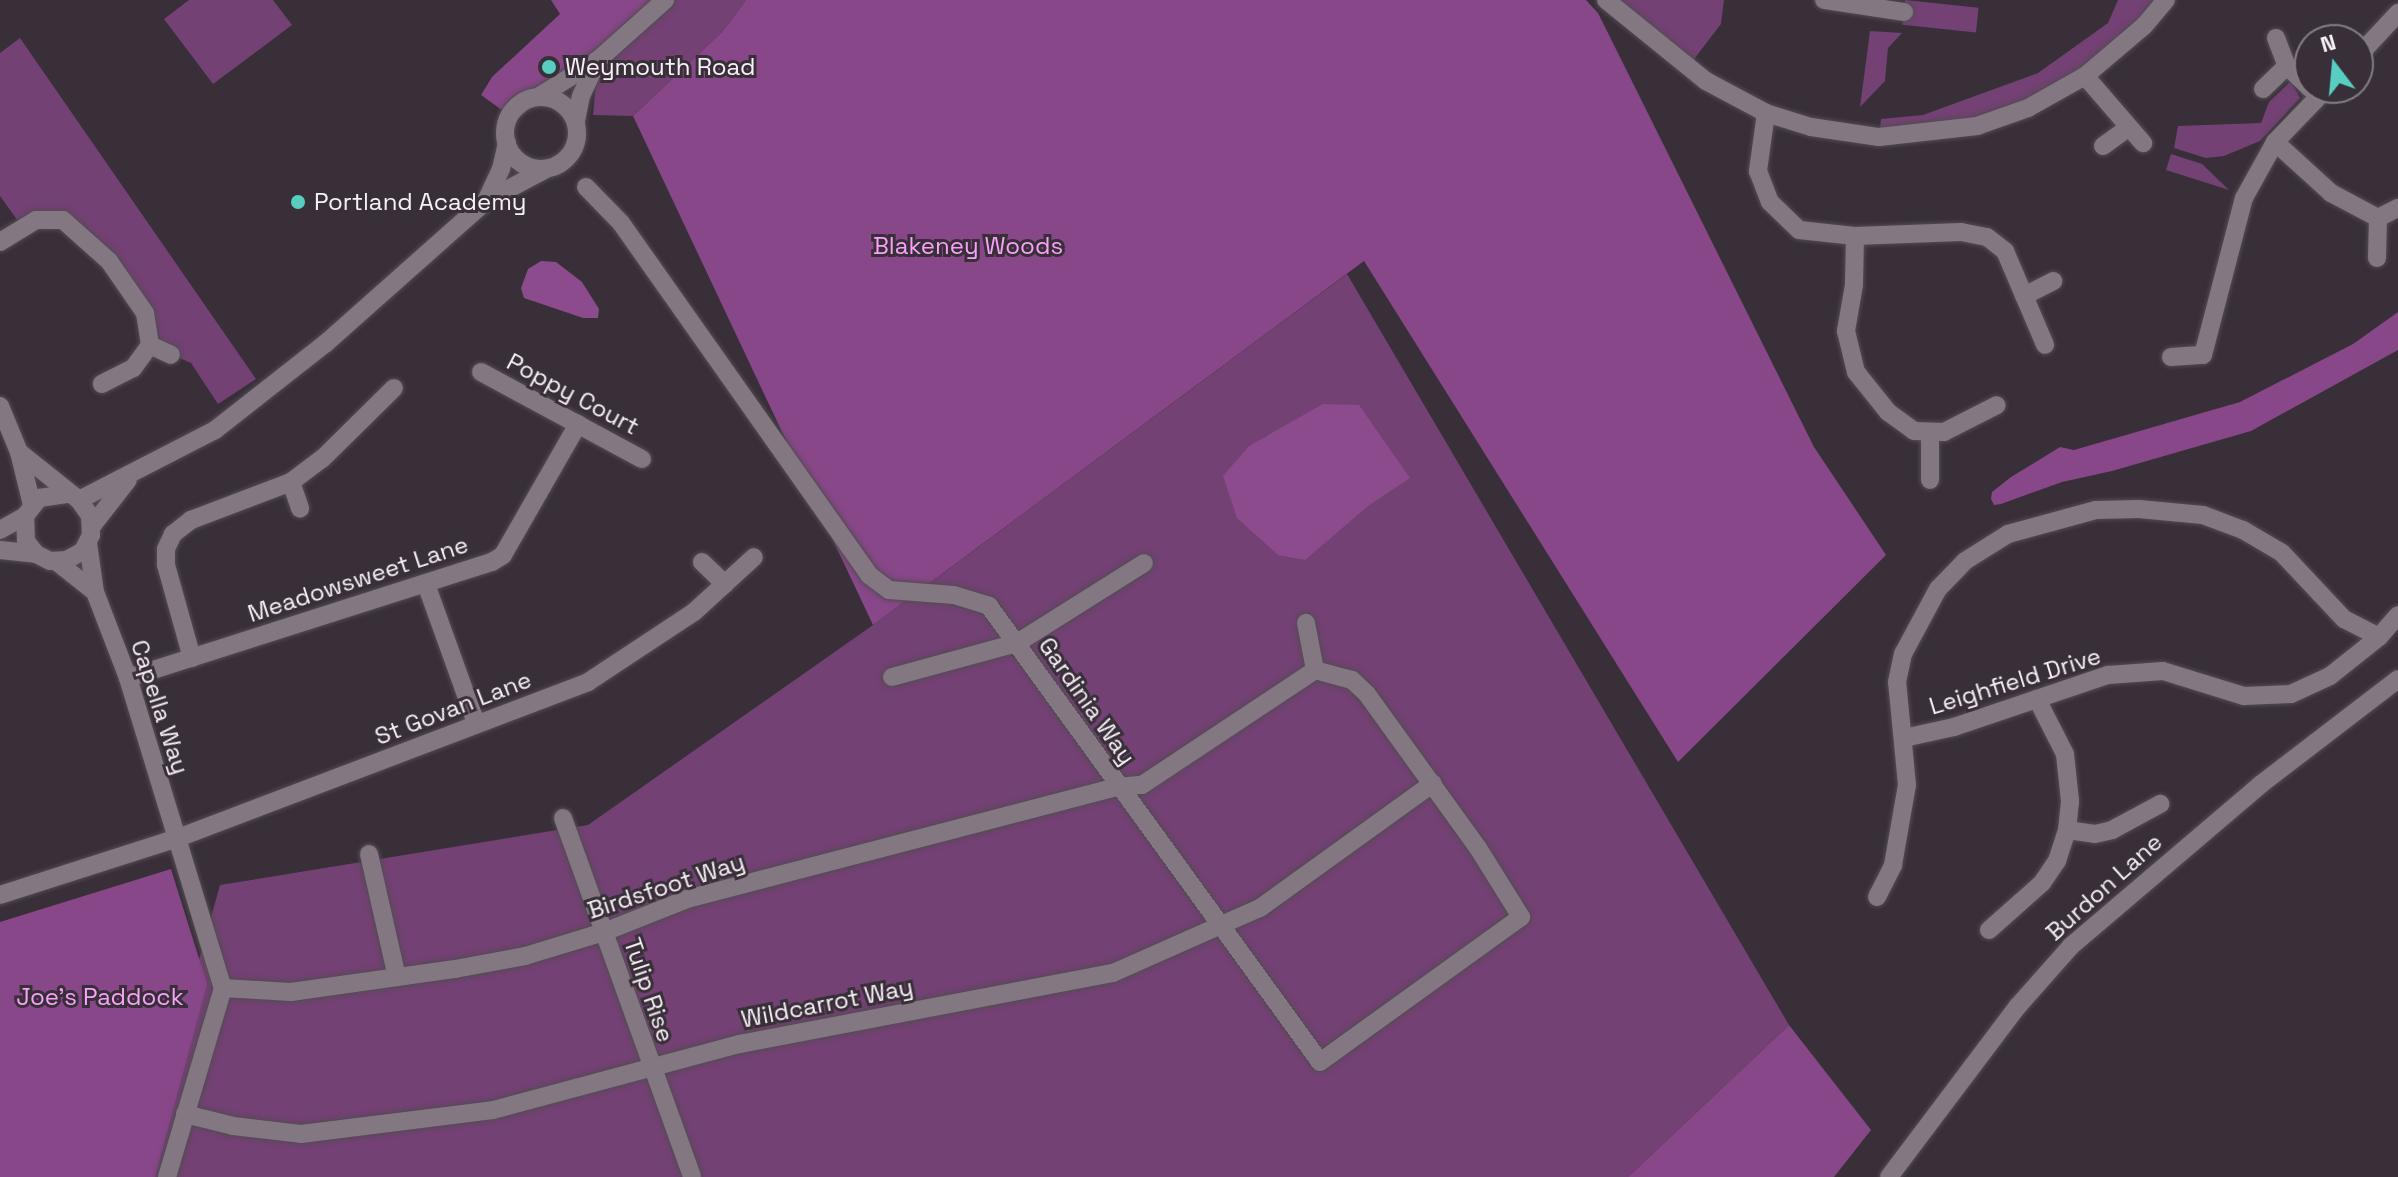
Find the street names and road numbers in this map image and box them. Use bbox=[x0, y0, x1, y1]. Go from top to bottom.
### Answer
street label: Poppy Court bbox=[502, 347, 644, 441]
street label: Meadowsweet Lane bbox=[244, 530, 472, 628]
street label: Gardinia Way bbox=[1032, 632, 1142, 770]
street label: Capella Way bbox=[125, 636, 195, 778]
street label: Leighfield Drive bbox=[1926, 641, 2104, 721]
street label: St Govan Lane bbox=[371, 665, 535, 751]
street label: Burdon Lane bbox=[2040, 827, 2168, 947]
street label: Birdsfoot Way bbox=[584, 847, 748, 925]
street label: Tulip Rise bbox=[618, 934, 680, 1046]
street label: Wildcarrot Way bbox=[739, 972, 915, 1034]

